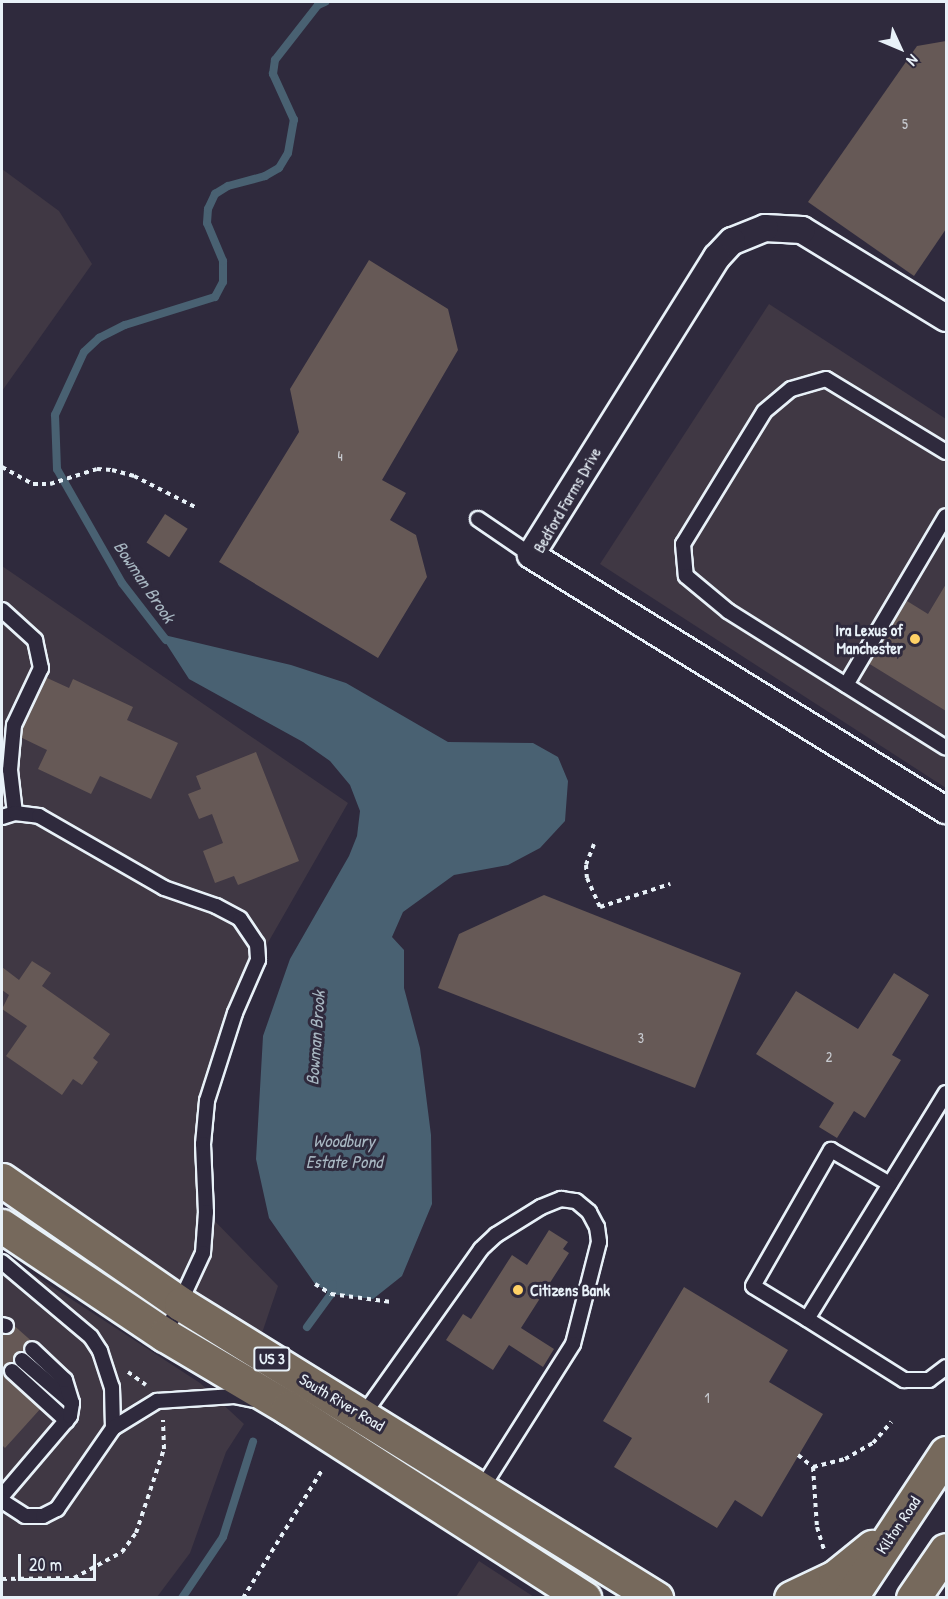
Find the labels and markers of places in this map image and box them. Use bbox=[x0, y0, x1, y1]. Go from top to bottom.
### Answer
place label: Ira Lexus of Manchester bbox=[835, 620, 903, 658]
marker: Ira Lexus of Manchester bbox=[908, 632, 922, 646]
place label: Citizens Bank bbox=[530, 1280, 610, 1300]
marker: Citizens Bank bbox=[511, 1283, 525, 1297]

